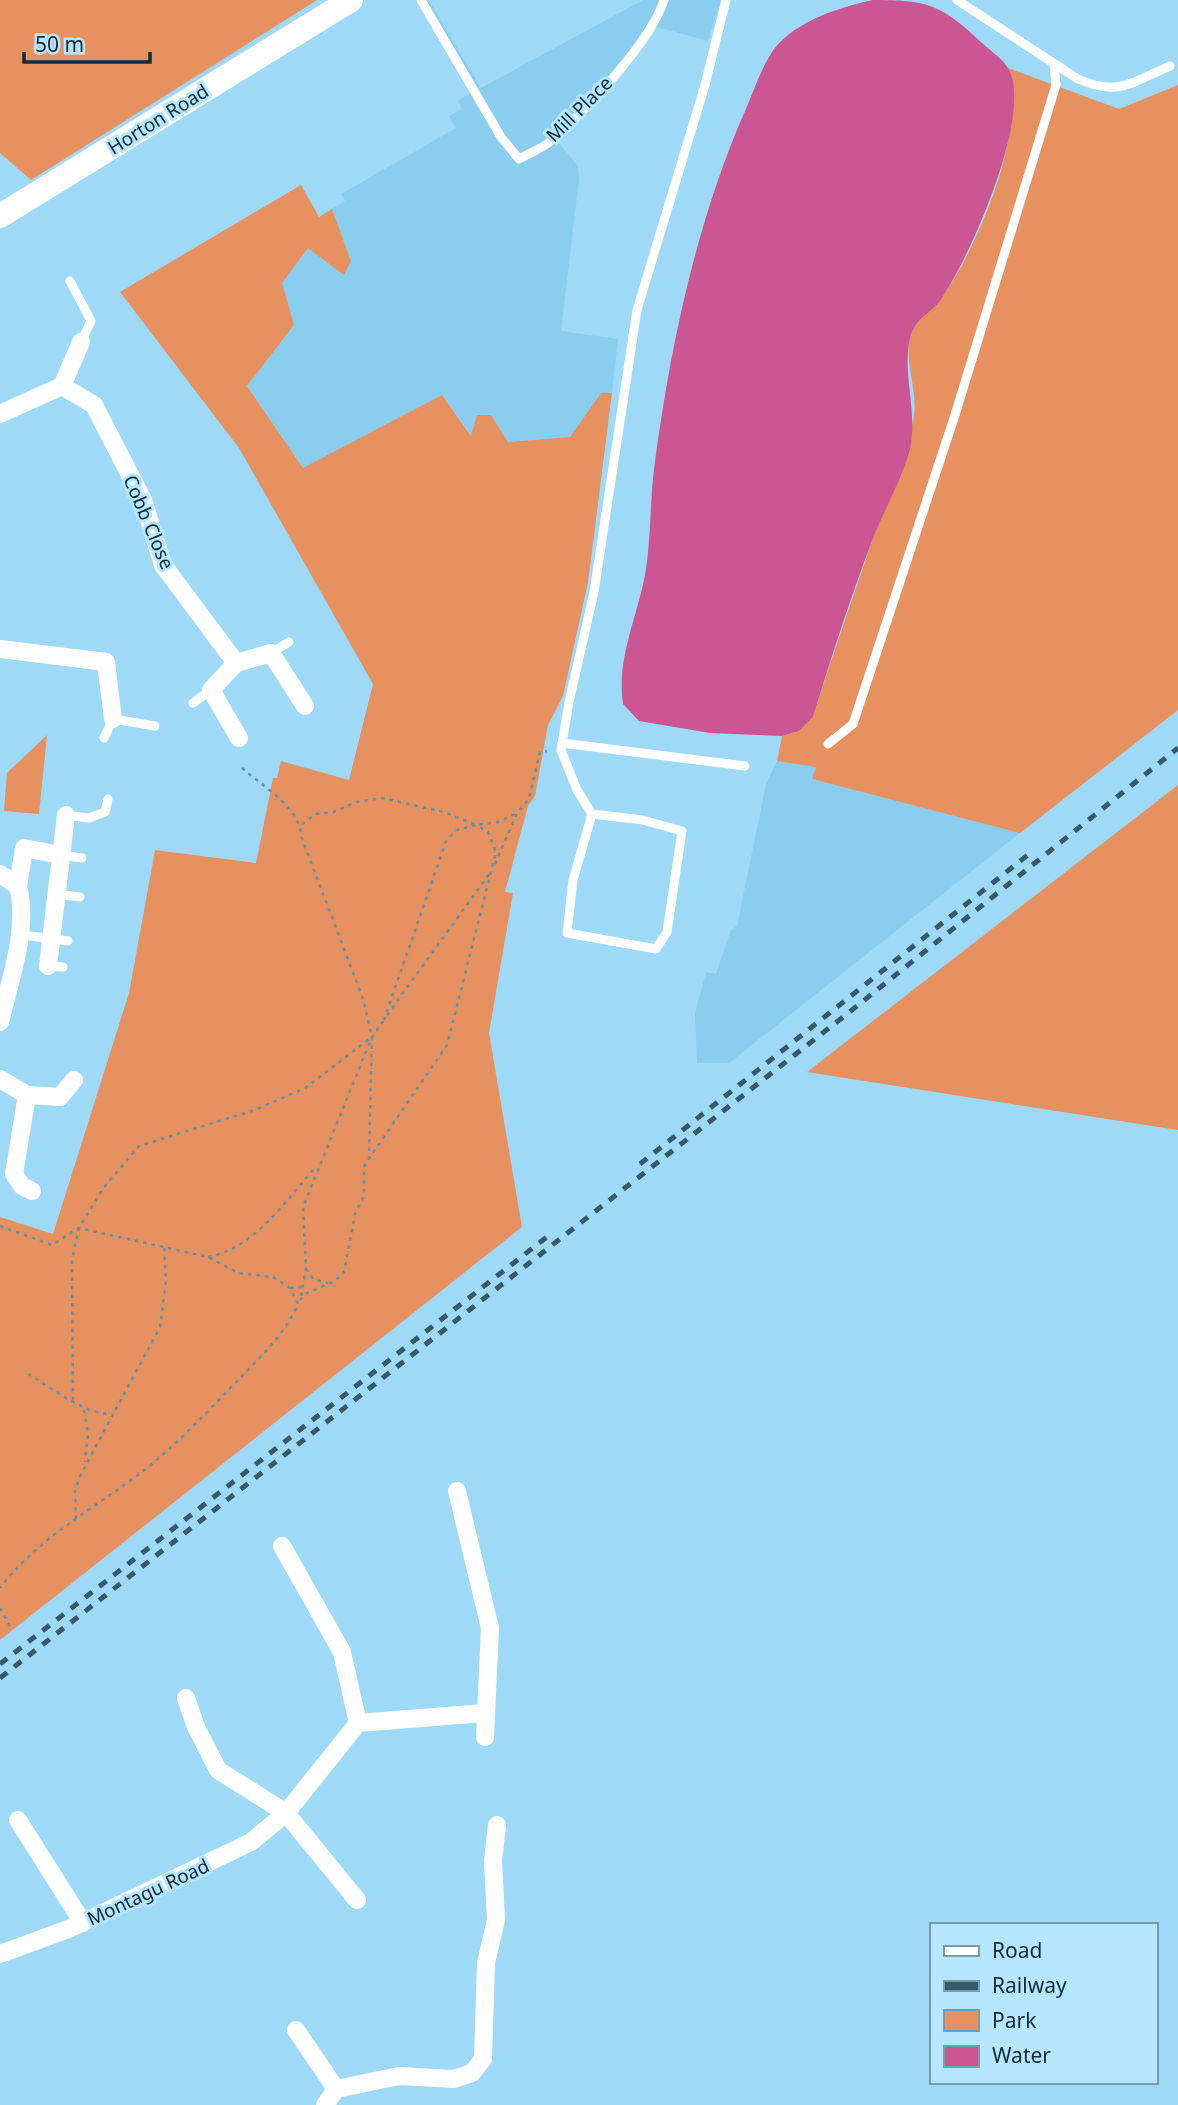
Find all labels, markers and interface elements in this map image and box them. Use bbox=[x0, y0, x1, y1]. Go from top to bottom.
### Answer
scale bar bbox=[24, 21, 150, 65]
text: 50 m bbox=[35, 30, 84, 58]
street label: Mill Place bbox=[540, 70, 618, 148]
street label: Horton Road bbox=[103, 78, 213, 160]
street label: Cobb Close bbox=[117, 471, 181, 573]
street label: Montagu Road bbox=[83, 1852, 213, 1932]
legend bbox=[930, 1923, 1157, 2084]
text: Road bbox=[992, 1936, 1042, 1964]
text: Railway bbox=[992, 1971, 1067, 1999]
text: Park bbox=[992, 2006, 1037, 2034]
text: Water bbox=[992, 2041, 1051, 2069]

